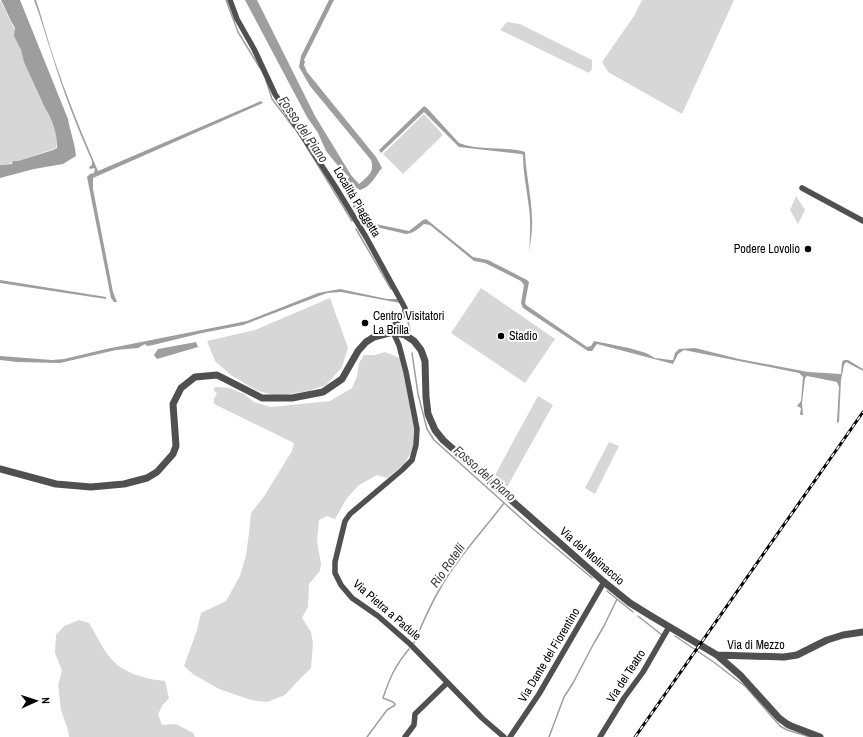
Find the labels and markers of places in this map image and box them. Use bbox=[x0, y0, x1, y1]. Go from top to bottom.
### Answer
place label: Podere Lovolio bbox=[734, 241, 800, 257]
marker: Podere Lovolio bbox=[803, 244, 813, 254]
place label: Centro Visitatori La Brilla bbox=[373, 308, 445, 338]
marker: Centro Visitatori La Brilla bbox=[360, 318, 370, 328]
place label: Stadio bbox=[509, 328, 537, 344]
marker: Stadio bbox=[496, 331, 506, 341]

